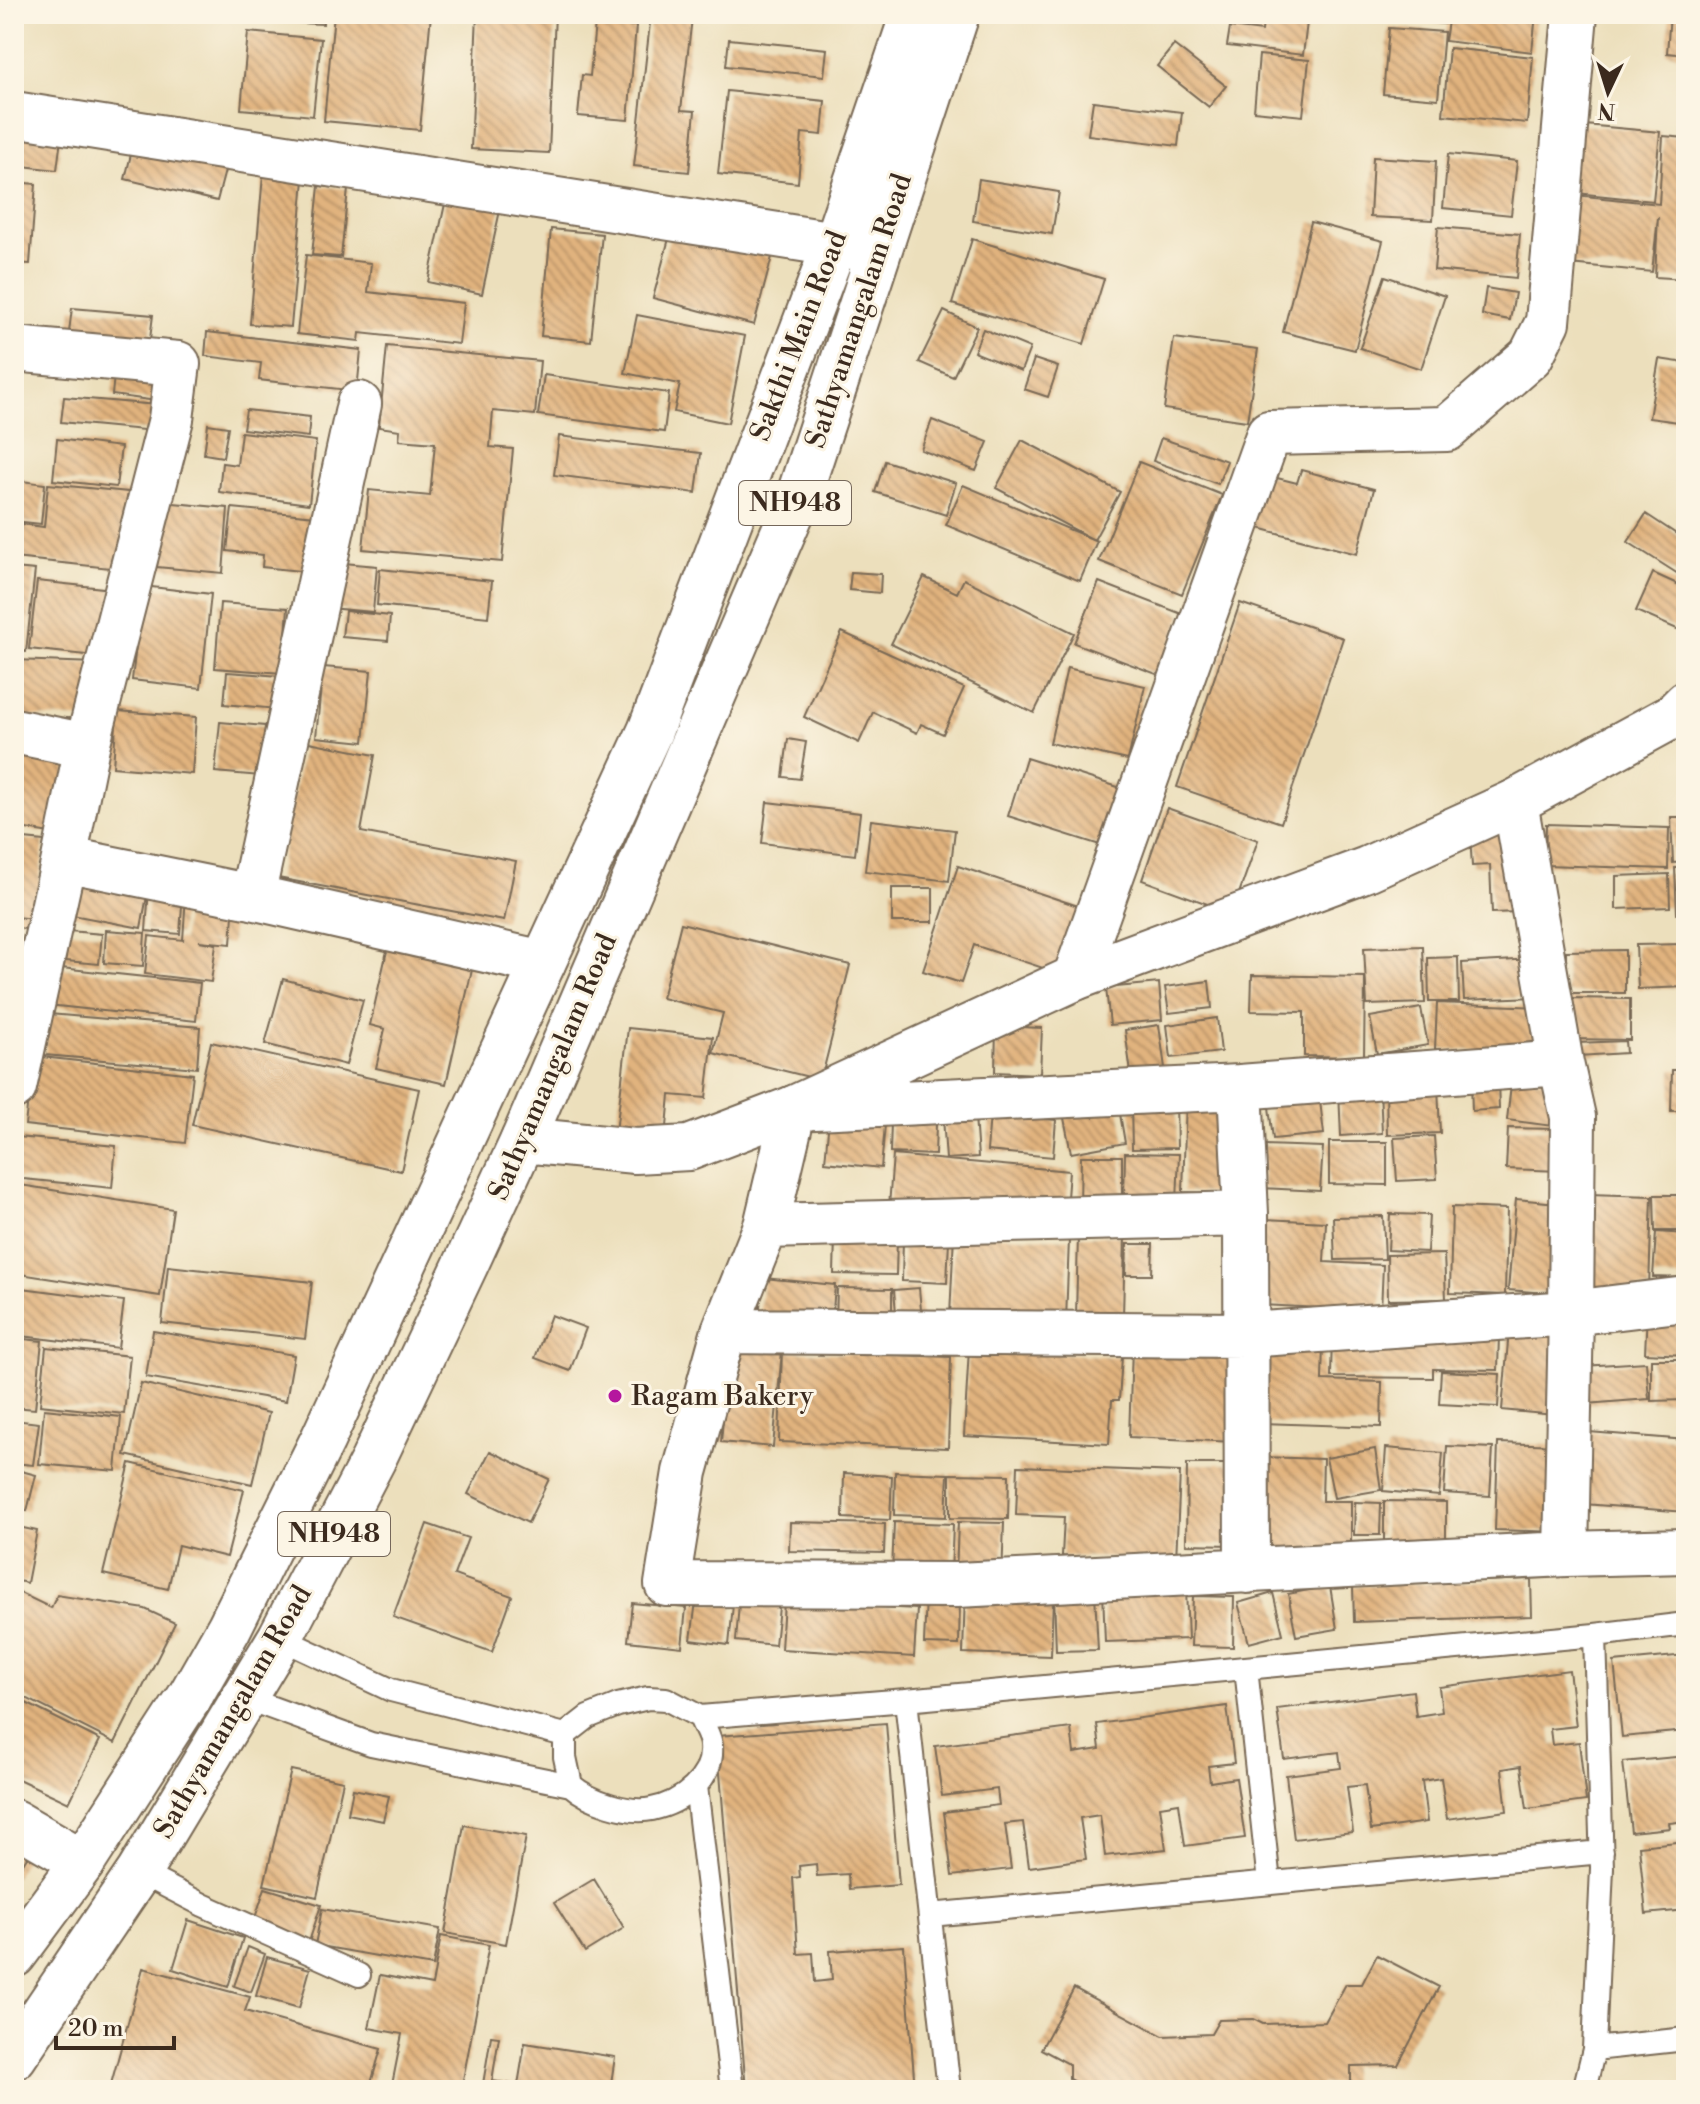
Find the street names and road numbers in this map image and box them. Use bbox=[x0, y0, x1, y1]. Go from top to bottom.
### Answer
street label: Sathyamangalam Road bbox=[798, 169, 920, 453]
street label: Sakthi Main Road bbox=[743, 226, 855, 446]
road number: NH948 bbox=[739, 481, 851, 525]
street label: Sathyamangalam Road bbox=[481, 928, 625, 1206]
road number: NH948 bbox=[278, 1512, 390, 1556]
street label: Sathyamangalam Road bbox=[146, 1579, 320, 1845]

